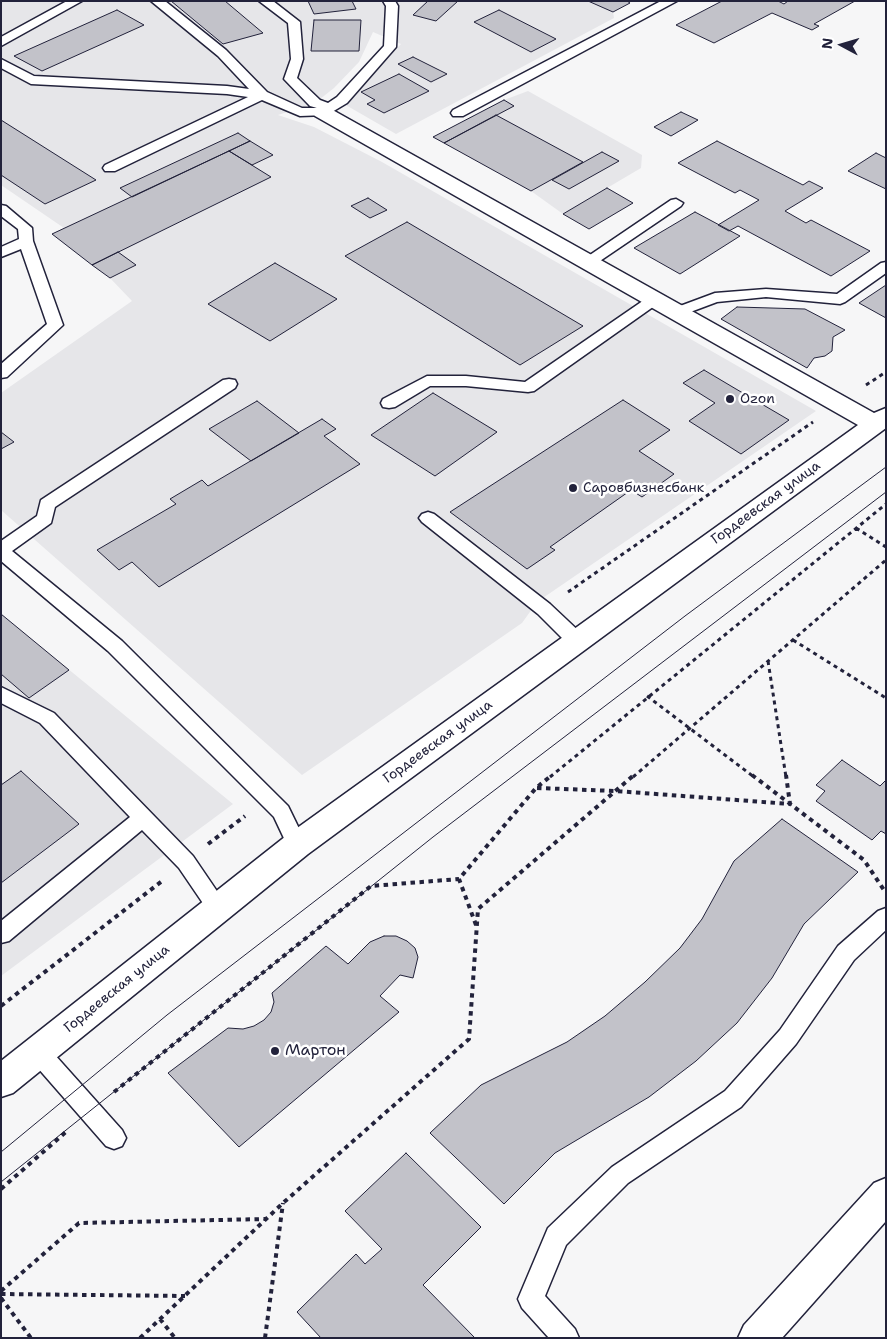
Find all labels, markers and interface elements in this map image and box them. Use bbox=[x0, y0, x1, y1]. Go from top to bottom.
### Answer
north arrow bbox=[817, 20, 867, 70]
text: N bbox=[818, 37, 837, 50]
place label: Ozon bbox=[740, 391, 775, 407]
marker: Ozon bbox=[724, 393, 736, 405]
street label: Гордеевская улица bbox=[708, 458, 824, 548]
place label: Саровбизнесбанк bbox=[583, 480, 704, 496]
marker: Саровбизнесбанк bbox=[567, 482, 579, 494]
street label: Гордеевская улица bbox=[380, 697, 496, 787]
street label: Гордеевская улица bbox=[61, 941, 173, 1037]
place label: Мартон bbox=[285, 1041, 346, 1061]
marker: Мартон bbox=[269, 1045, 281, 1057]

